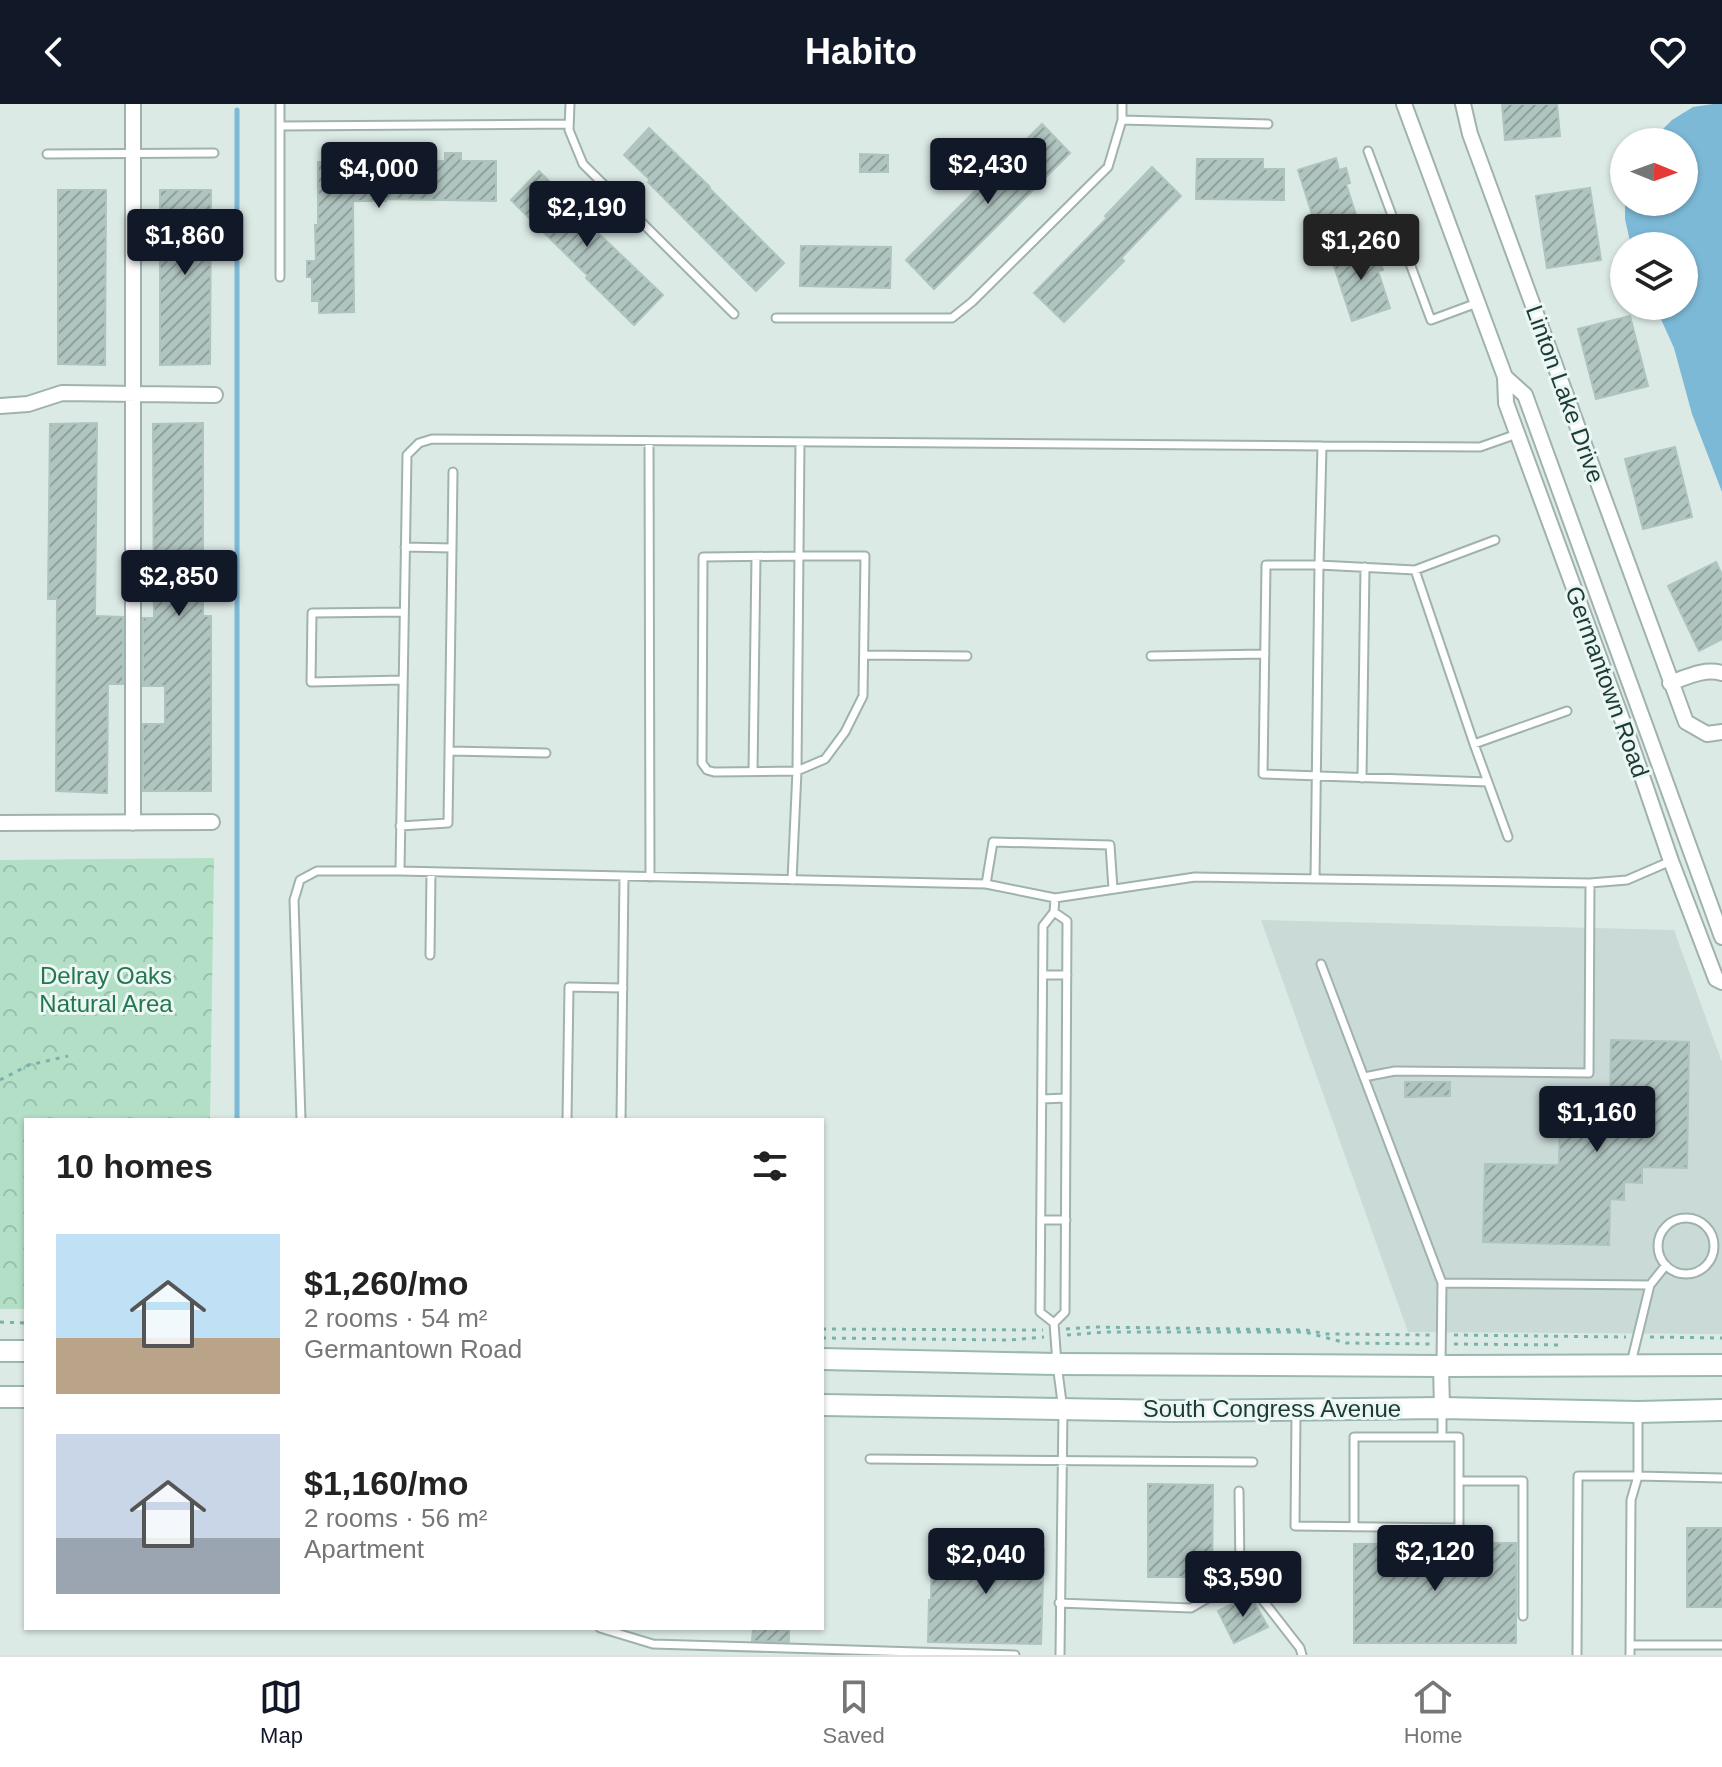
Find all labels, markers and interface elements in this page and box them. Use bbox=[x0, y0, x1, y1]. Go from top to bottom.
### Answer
icon: back bbox=[32, 30, 76, 74]
icon: heart bbox=[1646, 30, 1690, 74]
text: Habito bbox=[805, 31, 917, 72]
north arrow bbox=[1610, 128, 1698, 216]
map controls bbox=[1610, 128, 1698, 320]
pin: $2,430 bbox=[923, 138, 1053, 206]
pin: $4,000 bbox=[314, 142, 444, 210]
text: $2,430 bbox=[948, 149, 1028, 179]
text: $4,000 bbox=[339, 153, 419, 183]
pin: $2,190 bbox=[522, 181, 652, 249]
text: $2,190 bbox=[547, 192, 627, 222]
pin: $1,860 bbox=[120, 209, 250, 277]
pin: $1,260 bbox=[1296, 214, 1426, 282]
text: $1,860 bbox=[145, 220, 225, 250]
text: $1,260 bbox=[1321, 225, 1401, 255]
button: layers bbox=[1610, 232, 1698, 320]
street label: Linton Lake Drive bbox=[1521, 301, 1610, 486]
pin: $2,850 bbox=[114, 550, 244, 618]
text: $2,850 bbox=[139, 561, 219, 591]
street label: Germantown Road bbox=[1560, 583, 1655, 781]
park label: Delray Oaks Natural Area bbox=[39, 962, 173, 1017]
pin: $1,160 bbox=[1532, 1086, 1662, 1154]
text: $1,160 bbox=[1557, 1097, 1637, 1127]
icon: filters bbox=[748, 1144, 792, 1188]
text: 10 homes bbox=[56, 1147, 213, 1185]
text: $1,260/mo bbox=[304, 1264, 468, 1302]
icon: home bbox=[120, 1266, 216, 1362]
text: 2 rooms · 54 m² bbox=[304, 1303, 488, 1333]
text: Germantown Road bbox=[304, 1334, 522, 1364]
street label: South Congress Avenue bbox=[1143, 1395, 1401, 1422]
text: $1,160/mo bbox=[304, 1464, 468, 1502]
icon: home bbox=[120, 1466, 216, 1562]
text: 2 rooms · 56 m² bbox=[304, 1503, 488, 1533]
pin: $2,120 bbox=[1370, 1525, 1500, 1593]
pin: $2,040 bbox=[921, 1528, 1051, 1596]
text: Apartment bbox=[304, 1534, 424, 1564]
text: $2,120 bbox=[1395, 1536, 1475, 1566]
text: $2,040 bbox=[946, 1539, 1026, 1569]
pin: $3,590 bbox=[1178, 1551, 1308, 1619]
text: $3,590 bbox=[1203, 1562, 1283, 1592]
tab: Map bbox=[259, 1675, 303, 1749]
tab: Saved bbox=[822, 1675, 885, 1749]
tab: Home bbox=[1404, 1675, 1463, 1749]

